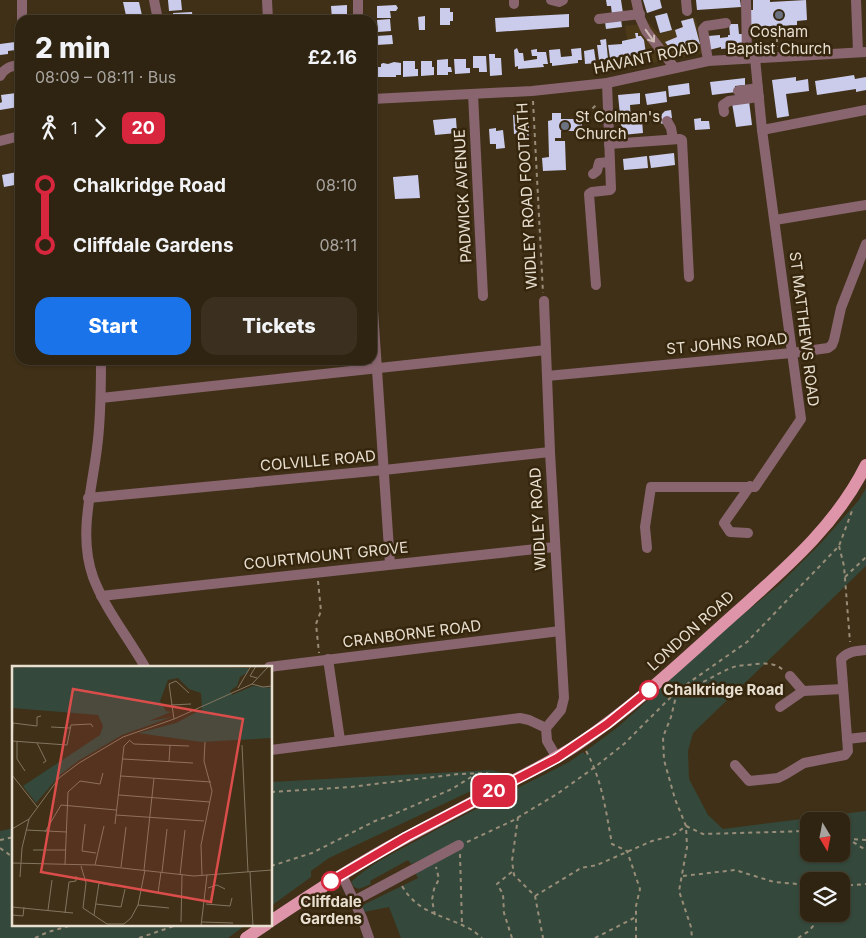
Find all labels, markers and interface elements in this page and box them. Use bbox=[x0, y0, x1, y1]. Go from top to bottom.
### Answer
marker: Cosham Baptist Church bbox=[773, 9, 785, 21]
place label: Cosham Baptist Church bbox=[727, 22, 831, 58]
one-way arrow bbox=[645, 29, 655, 43]
text: 2 min bbox=[35, 31, 111, 65]
street label: HAVANT ROAD bbox=[592, 37, 700, 78]
text: £2.16 bbox=[308, 46, 357, 69]
text: 08:09 – 08:11 · Bus bbox=[35, 67, 176, 87]
street label: WIDLEY ROAD FOOTPATH bbox=[512, 102, 541, 290]
place label: St Colman's Church bbox=[575, 107, 660, 143]
icon: walk bbox=[35, 114, 63, 142]
icon: forward bbox=[86, 114, 114, 142]
text: 20 bbox=[132, 117, 155, 138]
text: 1 bbox=[71, 118, 78, 138]
marker: St Colman's Church bbox=[559, 120, 571, 132]
street label: PADWICK AVENUE bbox=[450, 129, 475, 263]
text: Chalkridge Road bbox=[73, 174, 226, 197]
text: 08:10 bbox=[316, 175, 357, 195]
text: Cliffdale Gardens bbox=[73, 234, 234, 257]
text: 08:11 bbox=[319, 235, 357, 255]
street label: ST MATTHEWS ROAD bbox=[786, 250, 823, 408]
button: Start bbox=[35, 297, 191, 355]
button: Tickets bbox=[201, 297, 357, 355]
street label: ST JOHNS ROAD bbox=[666, 329, 788, 358]
street label: COLVILLE ROAD bbox=[259, 446, 377, 475]
street label: WIDLEY ROAD bbox=[525, 467, 550, 571]
street label: COURTMOUNT GROVE bbox=[243, 537, 409, 574]
street label: LONDON ROAD bbox=[643, 587, 738, 675]
street label: CRANBORNE ROAD bbox=[342, 616, 482, 651]
inset map bbox=[12, 666, 272, 926]
marker: Chalkridge Road bbox=[639, 680, 659, 700]
place label: Chalkridge Road bbox=[663, 680, 784, 699]
line badge: 20 bbox=[472, 775, 516, 807]
text: 20 bbox=[482, 780, 506, 801]
north arrow bbox=[800, 812, 850, 862]
map controls bbox=[800, 812, 850, 922]
marker: Cliffdale Gardens bbox=[321, 871, 341, 891]
button: layers bbox=[800, 872, 850, 922]
place label: Cliffdale Gardens bbox=[300, 892, 362, 928]

